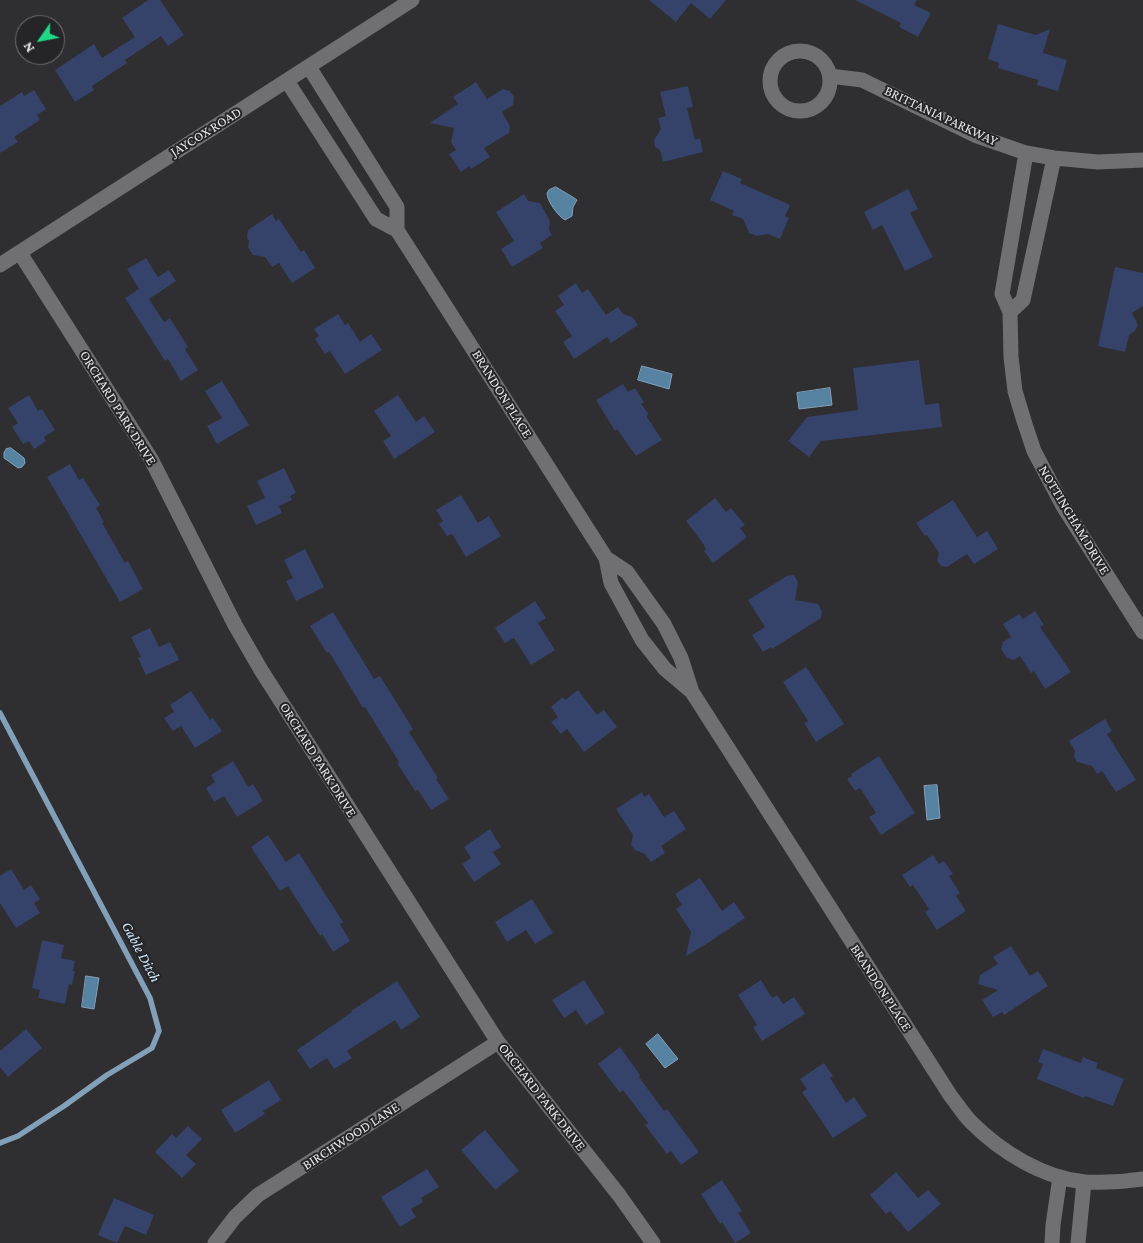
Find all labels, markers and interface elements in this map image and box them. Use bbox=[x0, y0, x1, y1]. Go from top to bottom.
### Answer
north arrow bbox=[15, 15, 65, 65]
text: N bbox=[19, 39, 38, 56]
street label: BRITTANIA PARKWAY bbox=[882, 82, 1000, 150]
street label: JAYCOX ROAD bbox=[167, 103, 245, 161]
street label: BRANDON PLACE bbox=[468, 347, 536, 441]
street label: ORCHARD PARK DRIVE bbox=[76, 348, 160, 468]
street label: NOTTINGHAM DRIVE bbox=[1035, 462, 1113, 578]
street label: ORCHARD PARK DRIVE bbox=[276, 700, 360, 820]
water label: Gable Ditch bbox=[117, 919, 165, 985]
street label: BRANDON PLACE bbox=[847, 941, 915, 1035]
street label: ORCHARD PARK DRIVE bbox=[495, 1040, 589, 1154]
street label: BIRCHWOOD LANE bbox=[299, 1098, 403, 1174]

